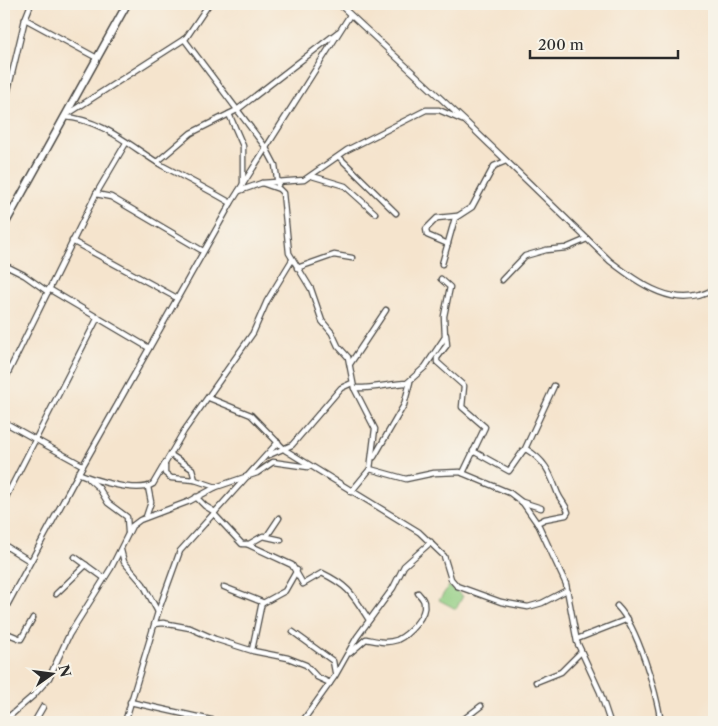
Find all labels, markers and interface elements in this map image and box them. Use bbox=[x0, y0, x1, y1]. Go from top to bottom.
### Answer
scale bar bbox=[530, 28, 678, 60]
text: 200 m bbox=[538, 35, 584, 54]
north arrow bbox=[28, 648, 78, 698]
text: N bbox=[54, 663, 75, 679]

